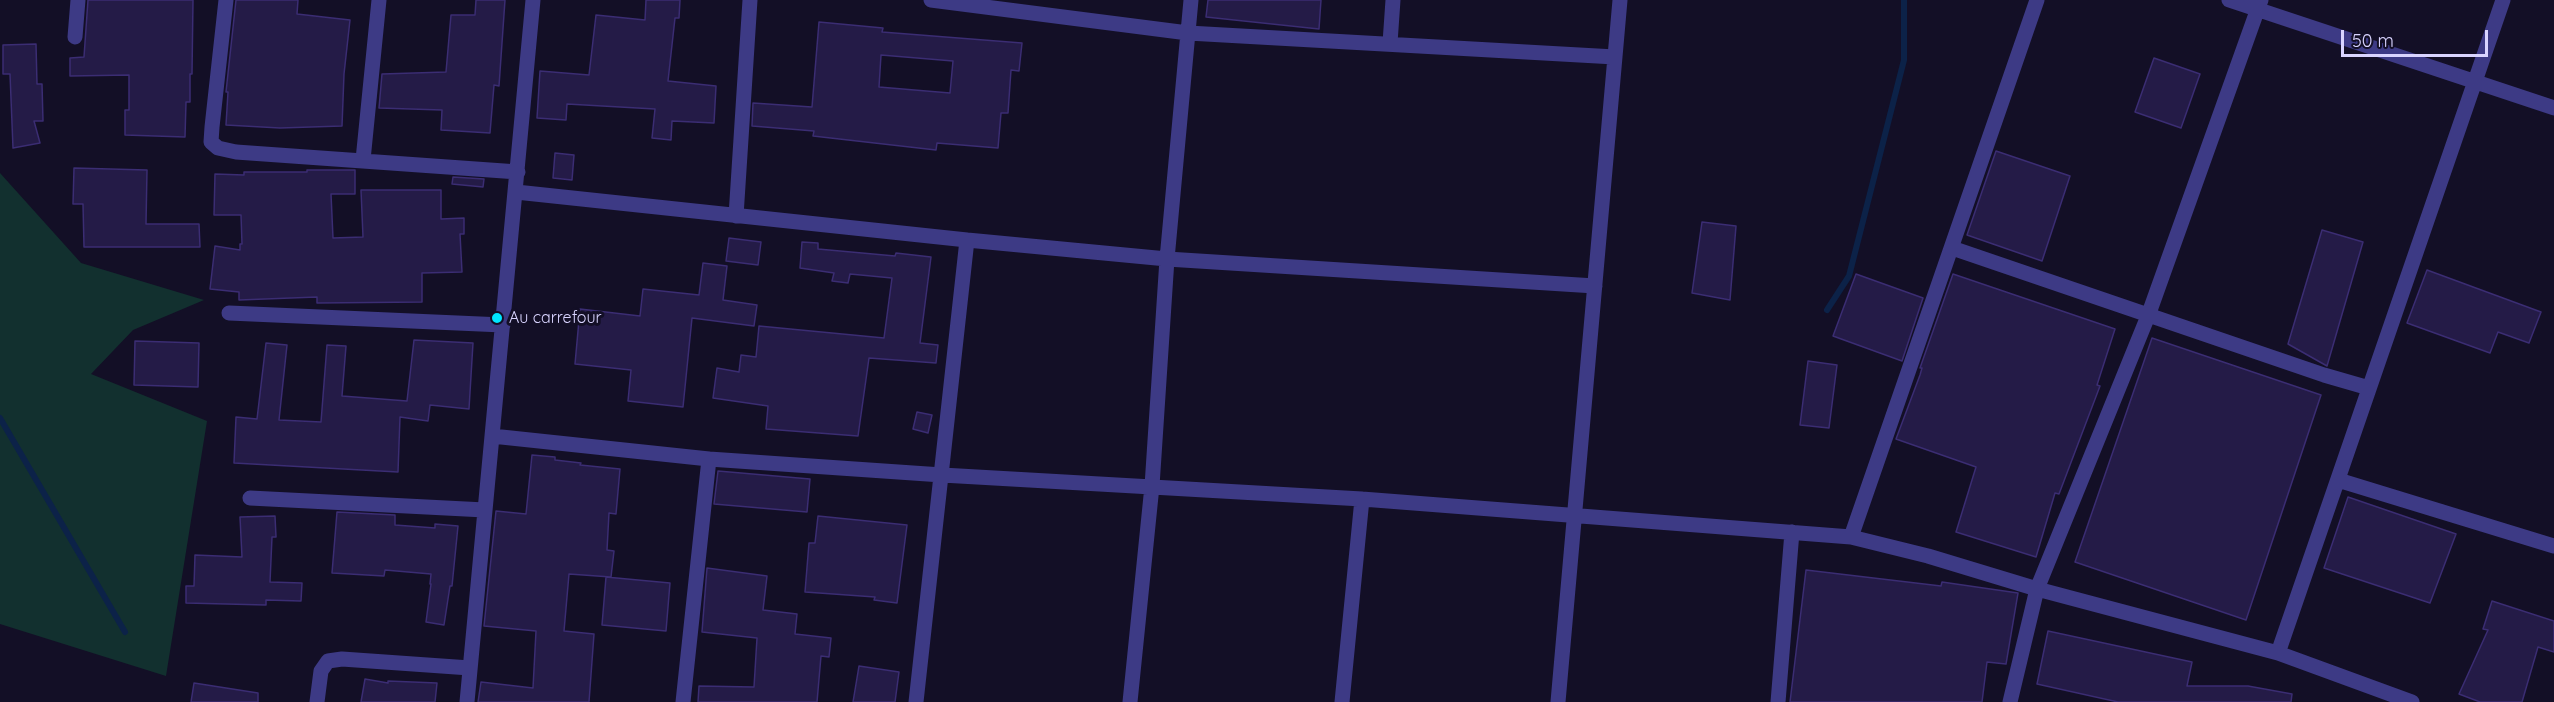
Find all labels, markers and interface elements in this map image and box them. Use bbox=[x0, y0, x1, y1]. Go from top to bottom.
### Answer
scale bar bbox=[2344, 18, 2491, 56]
text: 50 m bbox=[2352, 29, 2394, 52]
place label: Au carrefour bbox=[509, 308, 602, 328]
marker: Au carrefour bbox=[490, 311, 504, 325]

